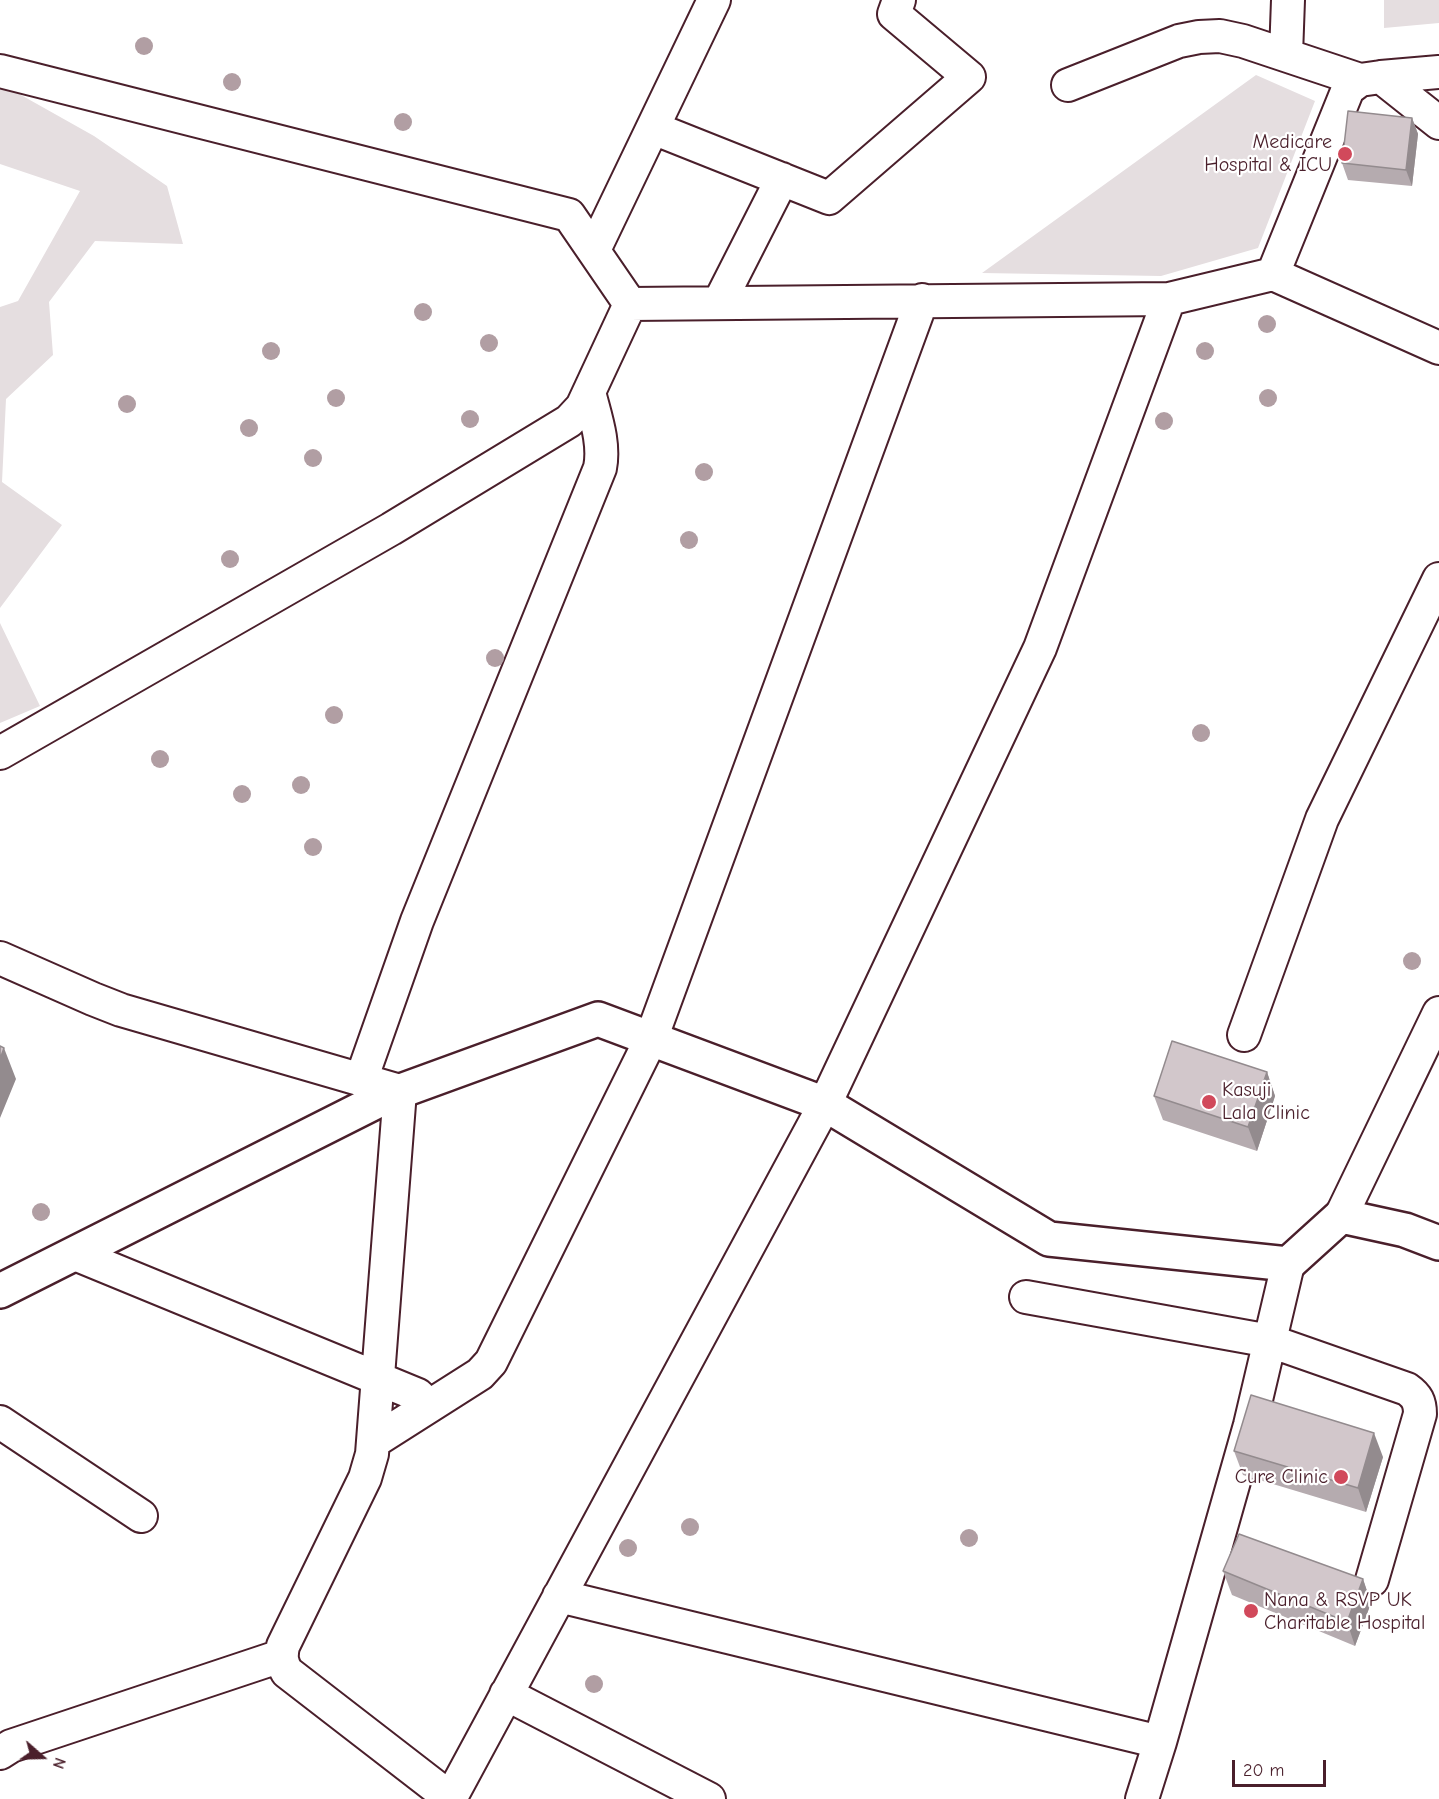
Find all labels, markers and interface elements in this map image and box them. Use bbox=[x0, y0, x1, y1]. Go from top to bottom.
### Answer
place label: Medicare Hospital & ICU bbox=[1204, 130, 1332, 177]
marker: Medicare Hospital & ICU bbox=[1336, 145, 1354, 163]
place label: Kasuji Lala Clinic bbox=[1222, 1078, 1310, 1125]
marker: Kasuji Lala Clinic bbox=[1200, 1093, 1218, 1111]
place label: Cure Clinic bbox=[1235, 1465, 1328, 1489]
marker: Cure Clinic bbox=[1332, 1468, 1350, 1486]
place label: Nana & RSVP UK Charitable Hospital bbox=[1264, 1588, 1425, 1635]
marker: Nana & RSVP UK Charitable Hospital bbox=[1242, 1602, 1260, 1620]
north arrow bbox=[12, 1727, 72, 1787]
scale bar bbox=[1235, 1748, 1330, 1786]
text: N bbox=[49, 1755, 69, 1771]
text: 20 m bbox=[1243, 1760, 1284, 1781]

